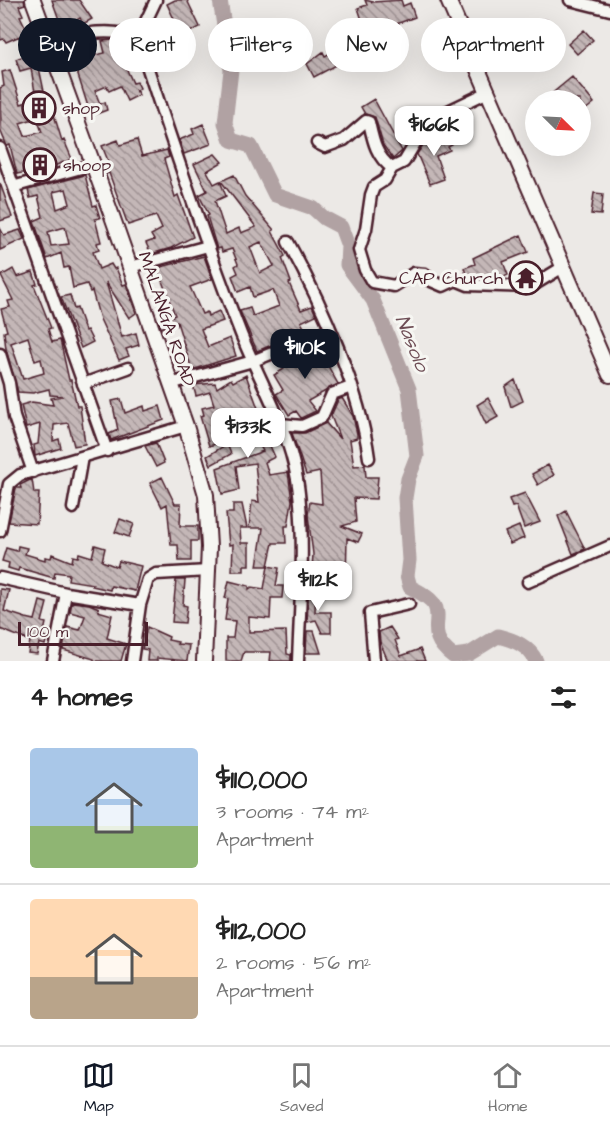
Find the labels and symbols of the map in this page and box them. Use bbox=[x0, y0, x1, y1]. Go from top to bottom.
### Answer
building icon: shop bbox=[21, 90, 57, 126]
north arrow bbox=[525, 90, 591, 156]
place label: shop bbox=[62, 96, 100, 121]
pin: $166K bbox=[392, 106, 476, 157]
building icon: shoop bbox=[22, 147, 58, 183]
place label: shoop bbox=[63, 153, 111, 178]
street label: MALANGA ROAD bbox=[132, 248, 201, 390]
temple icon: CAP Church bbox=[508, 260, 544, 296]
place label: CAP Church bbox=[399, 266, 503, 291]
water label: Nasolo bbox=[388, 311, 437, 377]
pin: $110K bbox=[263, 329, 347, 380]
pin: $133K bbox=[206, 408, 290, 459]
pin: $112K bbox=[276, 561, 360, 612]
scale bar bbox=[18, 619, 148, 646]

